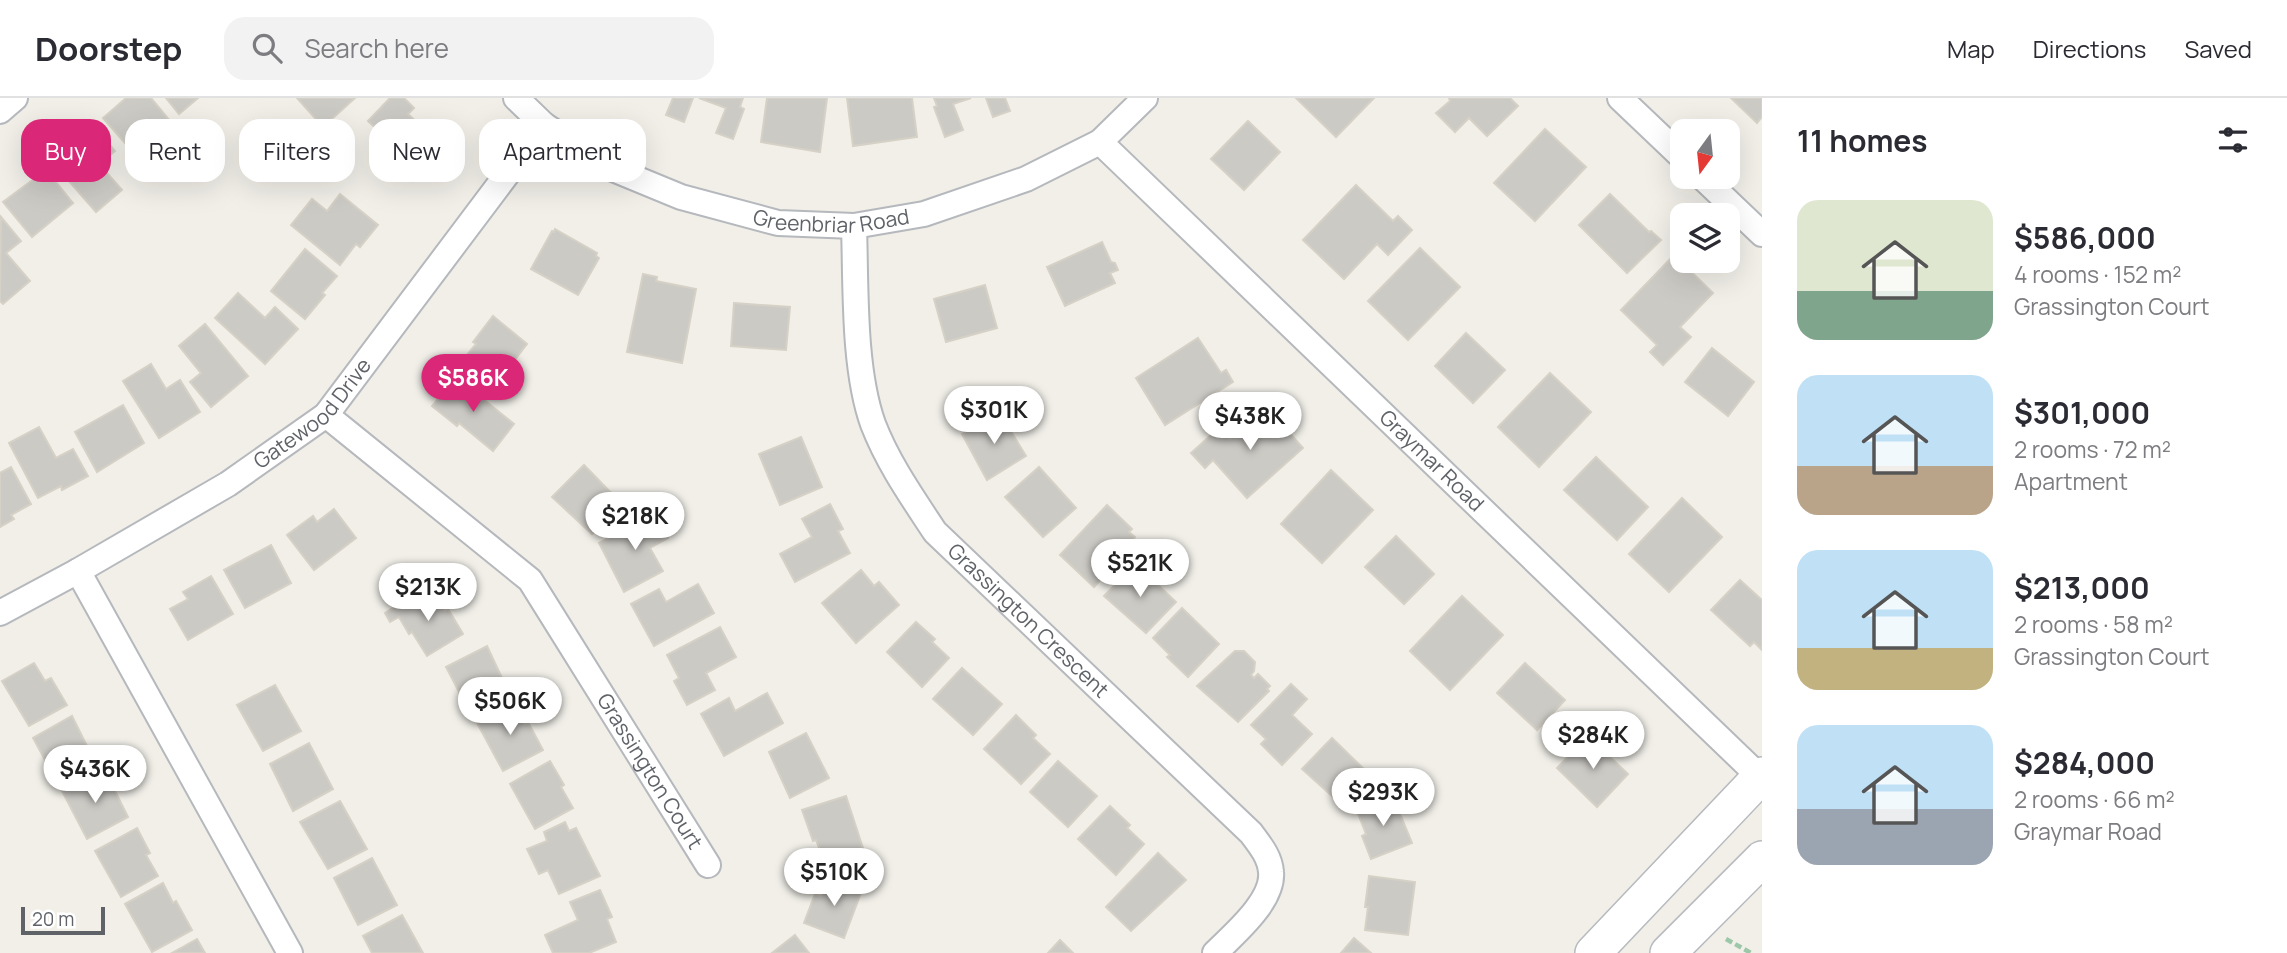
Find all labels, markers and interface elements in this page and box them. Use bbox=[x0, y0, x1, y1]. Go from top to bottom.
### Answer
search box bbox=[224, 17, 714, 80]
text: Doorstep bbox=[35, 26, 182, 71]
icon: search bbox=[248, 29, 286, 67]
text: Search here bbox=[304, 30, 449, 66]
text: Map bbox=[1947, 32, 1995, 65]
text: Directions bbox=[2033, 32, 2146, 65]
text: Saved bbox=[2184, 32, 2252, 65]
chip: Buy bbox=[21, 119, 111, 182]
chip: Rent bbox=[125, 119, 225, 182]
chip: Filters bbox=[239, 119, 355, 182]
chip: New bbox=[369, 119, 465, 182]
chip: Apartment bbox=[479, 119, 646, 182]
north arrow bbox=[1670, 119, 1740, 189]
map controls bbox=[1670, 119, 1740, 273]
text: 11 homes bbox=[1797, 120, 1928, 161]
icon: filters bbox=[2214, 121, 2252, 159]
street label: Greenbriar Road bbox=[750, 202, 911, 239]
button: layers bbox=[1670, 203, 1740, 273]
text: $586,000 bbox=[2014, 217, 2156, 258]
icon: home bbox=[1853, 228, 1937, 312]
text: 4 rooms · 152 m² bbox=[2014, 258, 2181, 290]
text: Grassington Court bbox=[2014, 290, 2209, 322]
street label: Gatewood Drive bbox=[248, 352, 377, 475]
pin: $586K bbox=[424, 354, 522, 414]
text: $586K bbox=[437, 361, 509, 393]
pin: $301K bbox=[945, 386, 1043, 446]
pin: $438K bbox=[1201, 392, 1299, 452]
text: $301,000 bbox=[2014, 392, 2150, 433]
text: $301K bbox=[960, 393, 1028, 425]
text: $438K bbox=[1215, 399, 1285, 431]
street label: Graymar Road bbox=[1374, 403, 1491, 517]
icon: home bbox=[1853, 403, 1937, 487]
text: 2 rooms · 72 m² bbox=[2014, 433, 2171, 465]
text: Apartment bbox=[2014, 465, 2128, 497]
pin: $218K bbox=[586, 492, 684, 552]
text: $218K bbox=[601, 499, 669, 531]
street label: Grassington Crescent bbox=[942, 536, 1115, 703]
pin: $521K bbox=[1091, 540, 1189, 599]
text: $521K bbox=[1107, 546, 1173, 578]
pin: $213K bbox=[379, 564, 477, 623]
text: $213,000 bbox=[2014, 567, 2150, 608]
text: $213K bbox=[395, 570, 461, 602]
icon: home bbox=[1853, 578, 1937, 662]
text: 2 rooms · 58 m² bbox=[2014, 608, 2173, 640]
text: Grassington Court bbox=[2014, 640, 2209, 672]
pin: $506K bbox=[461, 678, 559, 737]
text: $506K bbox=[474, 684, 546, 716]
street label: Grassington Court bbox=[591, 688, 710, 854]
pin: $284K bbox=[1544, 712, 1642, 771]
text: $284K bbox=[1557, 718, 1629, 750]
text: $284,000 bbox=[2014, 742, 2155, 783]
pin: $436K bbox=[46, 746, 144, 805]
text: $436K bbox=[60, 752, 131, 784]
icon: home bbox=[1853, 753, 1937, 837]
pin: $293K bbox=[1334, 768, 1432, 828]
text: $293K bbox=[1348, 775, 1418, 807]
text: 2 rooms · 66 m² bbox=[2014, 783, 2175, 815]
text: Graymar Road bbox=[2014, 815, 2162, 847]
pin: $510K bbox=[785, 848, 883, 908]
text: $510K bbox=[800, 855, 868, 887]
scale bar bbox=[21, 904, 105, 936]
text: 20 m bbox=[32, 906, 74, 932]

